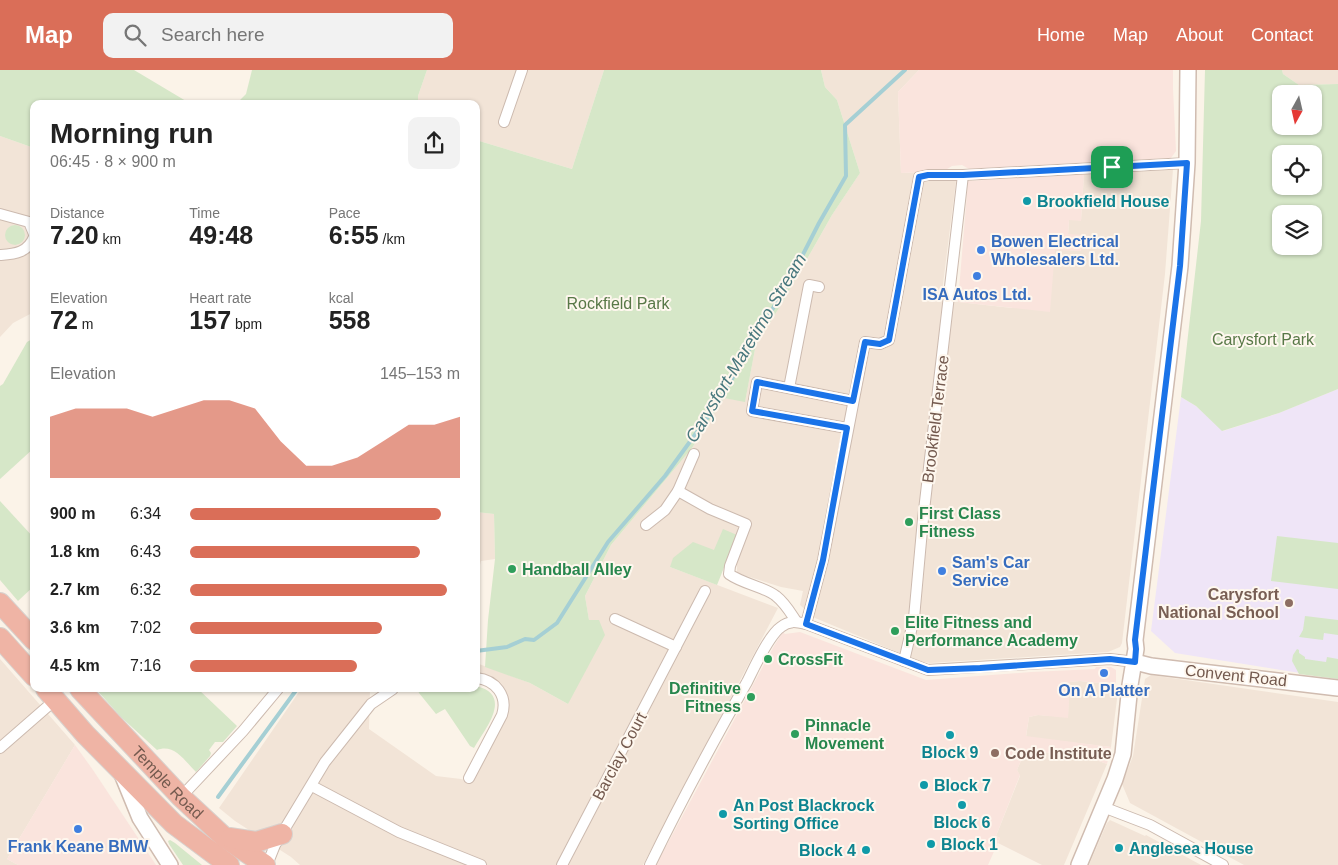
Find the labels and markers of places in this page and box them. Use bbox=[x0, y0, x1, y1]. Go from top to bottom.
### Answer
pin bbox=[1091, 146, 1133, 188]
place label: Brookfield House bbox=[1037, 193, 1170, 210]
marker: Brookfield House bbox=[1021, 195, 1033, 207]
place label: Bowen Electrical Wholesalers Ltd. bbox=[991, 233, 1119, 268]
marker: Bowen Electrical Wholesalers Ltd. bbox=[975, 244, 987, 256]
marker: ISA Autos Ltd. bbox=[971, 270, 983, 282]
place label: ISA Autos Ltd. bbox=[922, 286, 1032, 303]
place label: First Class Fitness bbox=[919, 505, 1001, 540]
marker: First Class Fitness bbox=[903, 516, 915, 528]
place label: Sam's Car Service bbox=[952, 554, 1030, 589]
place label: Handball Alley bbox=[522, 561, 632, 578]
marker: Handball Alley bbox=[506, 563, 518, 575]
marker: Sam's Car Service bbox=[936, 565, 948, 577]
place label: Carysfort National School bbox=[1158, 586, 1280, 621]
marker: Carysfort National School bbox=[1283, 597, 1295, 609]
place label: Elite Fitness and Performance Academy bbox=[905, 614, 1078, 649]
marker: Elite Fitness and Performance Academy bbox=[889, 625, 901, 637]
place label: CrossFit bbox=[778, 651, 844, 668]
marker: CrossFit bbox=[762, 653, 774, 665]
marker: On A Platter bbox=[1098, 667, 1110, 679]
place label: Definitive Fitness bbox=[669, 680, 741, 715]
place label: On A Platter bbox=[1058, 682, 1150, 699]
marker: Definitive Fitness bbox=[745, 691, 757, 703]
place label: Pinnacle Movement bbox=[805, 717, 885, 752]
marker: Pinnacle Movement bbox=[789, 728, 801, 740]
marker: Block 9 bbox=[944, 729, 956, 741]
place label: Block 9 bbox=[922, 744, 979, 761]
place label: Code Institute bbox=[1005, 745, 1112, 762]
marker: Code Institute bbox=[989, 747, 1001, 759]
place label: Block 7 bbox=[934, 777, 991, 794]
marker: Block 7 bbox=[918, 779, 930, 791]
place label: An Post Blackrock Sorting Office bbox=[733, 797, 874, 832]
marker: Block 6 bbox=[956, 799, 968, 811]
marker: An Post Blackrock Sorting Office bbox=[717, 808, 729, 820]
place label: Block 6 bbox=[934, 814, 991, 831]
marker: Frank Keane BMW bbox=[72, 823, 84, 835]
place label: Block 1 bbox=[941, 836, 998, 853]
place label: Frank Keane BMW bbox=[8, 838, 149, 855]
marker: Block 1 bbox=[925, 838, 937, 850]
place label: Anglesea House bbox=[1129, 840, 1254, 857]
place label: Block 4 bbox=[799, 842, 856, 859]
marker: Anglesea House bbox=[1113, 842, 1125, 854]
marker: Block 4 bbox=[860, 844, 872, 856]

